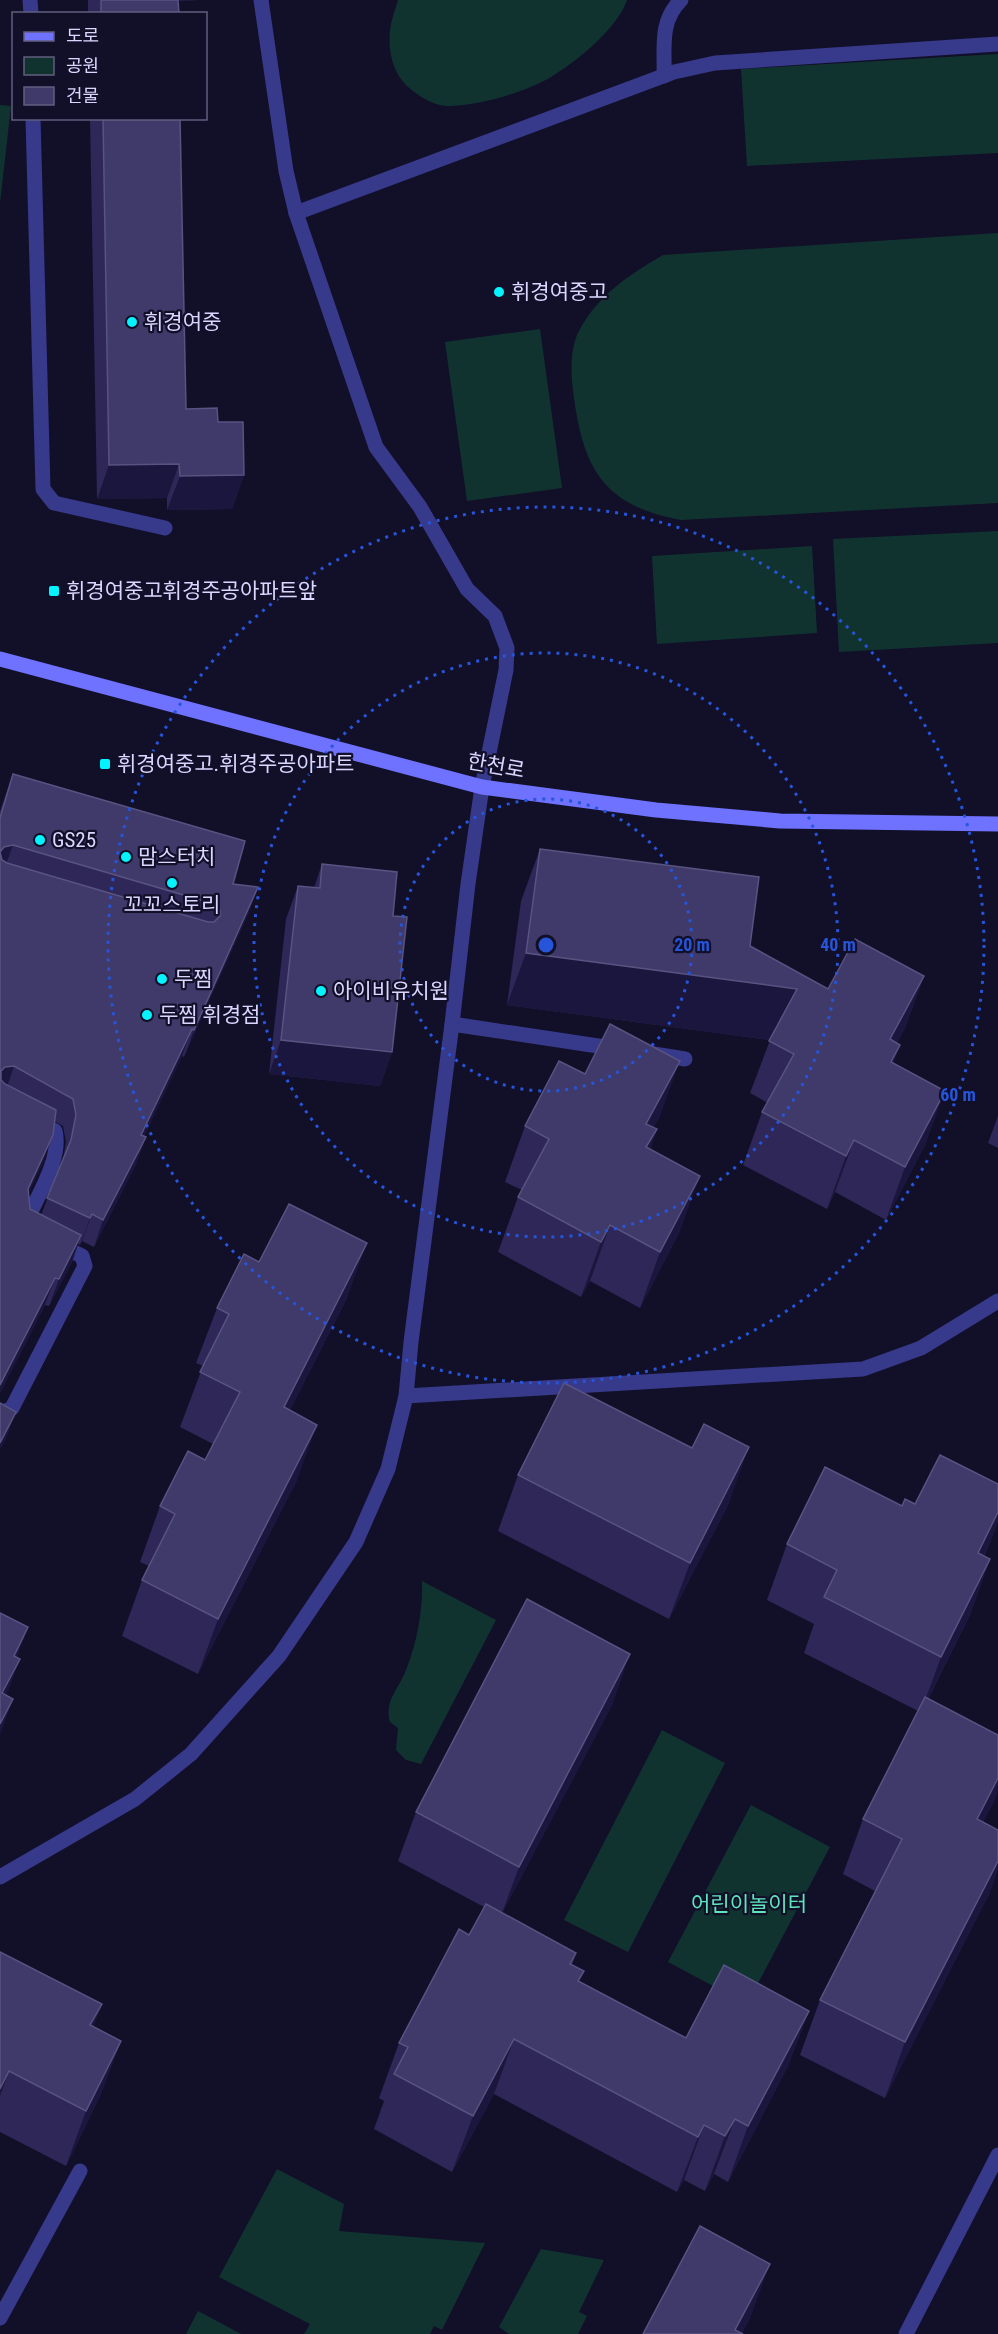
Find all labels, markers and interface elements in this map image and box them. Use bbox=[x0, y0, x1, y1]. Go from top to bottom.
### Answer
legend bbox=[12, 12, 207, 120]
text: 도로 bbox=[66, 25, 99, 46]
text: 공원 bbox=[66, 55, 99, 76]
text: 건물 bbox=[66, 85, 99, 106]
place label: 휘경여중고 bbox=[511, 280, 608, 304]
marker: 휘경여중고 bbox=[492, 285, 506, 299]
place label: 휘경여중 bbox=[144, 310, 221, 334]
marker: 휘경여중 bbox=[125, 315, 139, 329]
place label: 휘경여중고휘경주공아파트앞 bbox=[66, 579, 317, 603]
marker: 휘경여중고휘경주공아파트앞 bbox=[47, 584, 61, 598]
street label: 한천로 bbox=[465, 749, 527, 783]
place label: 휘경여중고.휘경주공아파트 bbox=[117, 752, 354, 776]
marker: 휘경여중고.휘경주공아파트 bbox=[98, 757, 112, 771]
place label: GS25 bbox=[52, 828, 96, 852]
marker: GS25 bbox=[33, 833, 47, 847]
place label: 맘스터치 bbox=[138, 845, 215, 869]
marker: 맘스터치 bbox=[119, 850, 133, 864]
marker: 꼬꼬스토리 bbox=[165, 876, 179, 890]
place label: 꼬꼬스토리 bbox=[124, 893, 220, 917]
text: 20 m bbox=[674, 934, 710, 955]
text: 40 m bbox=[820, 934, 856, 955]
centre of rings bbox=[536, 935, 556, 955]
place label: 두찜 bbox=[174, 967, 213, 991]
marker: 두찜 bbox=[155, 972, 169, 986]
place label: 아이비유치원 bbox=[333, 979, 449, 1003]
marker: 아이비유치원 bbox=[314, 984, 328, 998]
place label: 두찜 휘경점 bbox=[159, 1003, 260, 1027]
marker: 두찜 휘경점 bbox=[140, 1008, 154, 1022]
text: 60 m bbox=[940, 1084, 976, 1105]
park label: 어린이놀이터 bbox=[691, 1892, 807, 1916]

